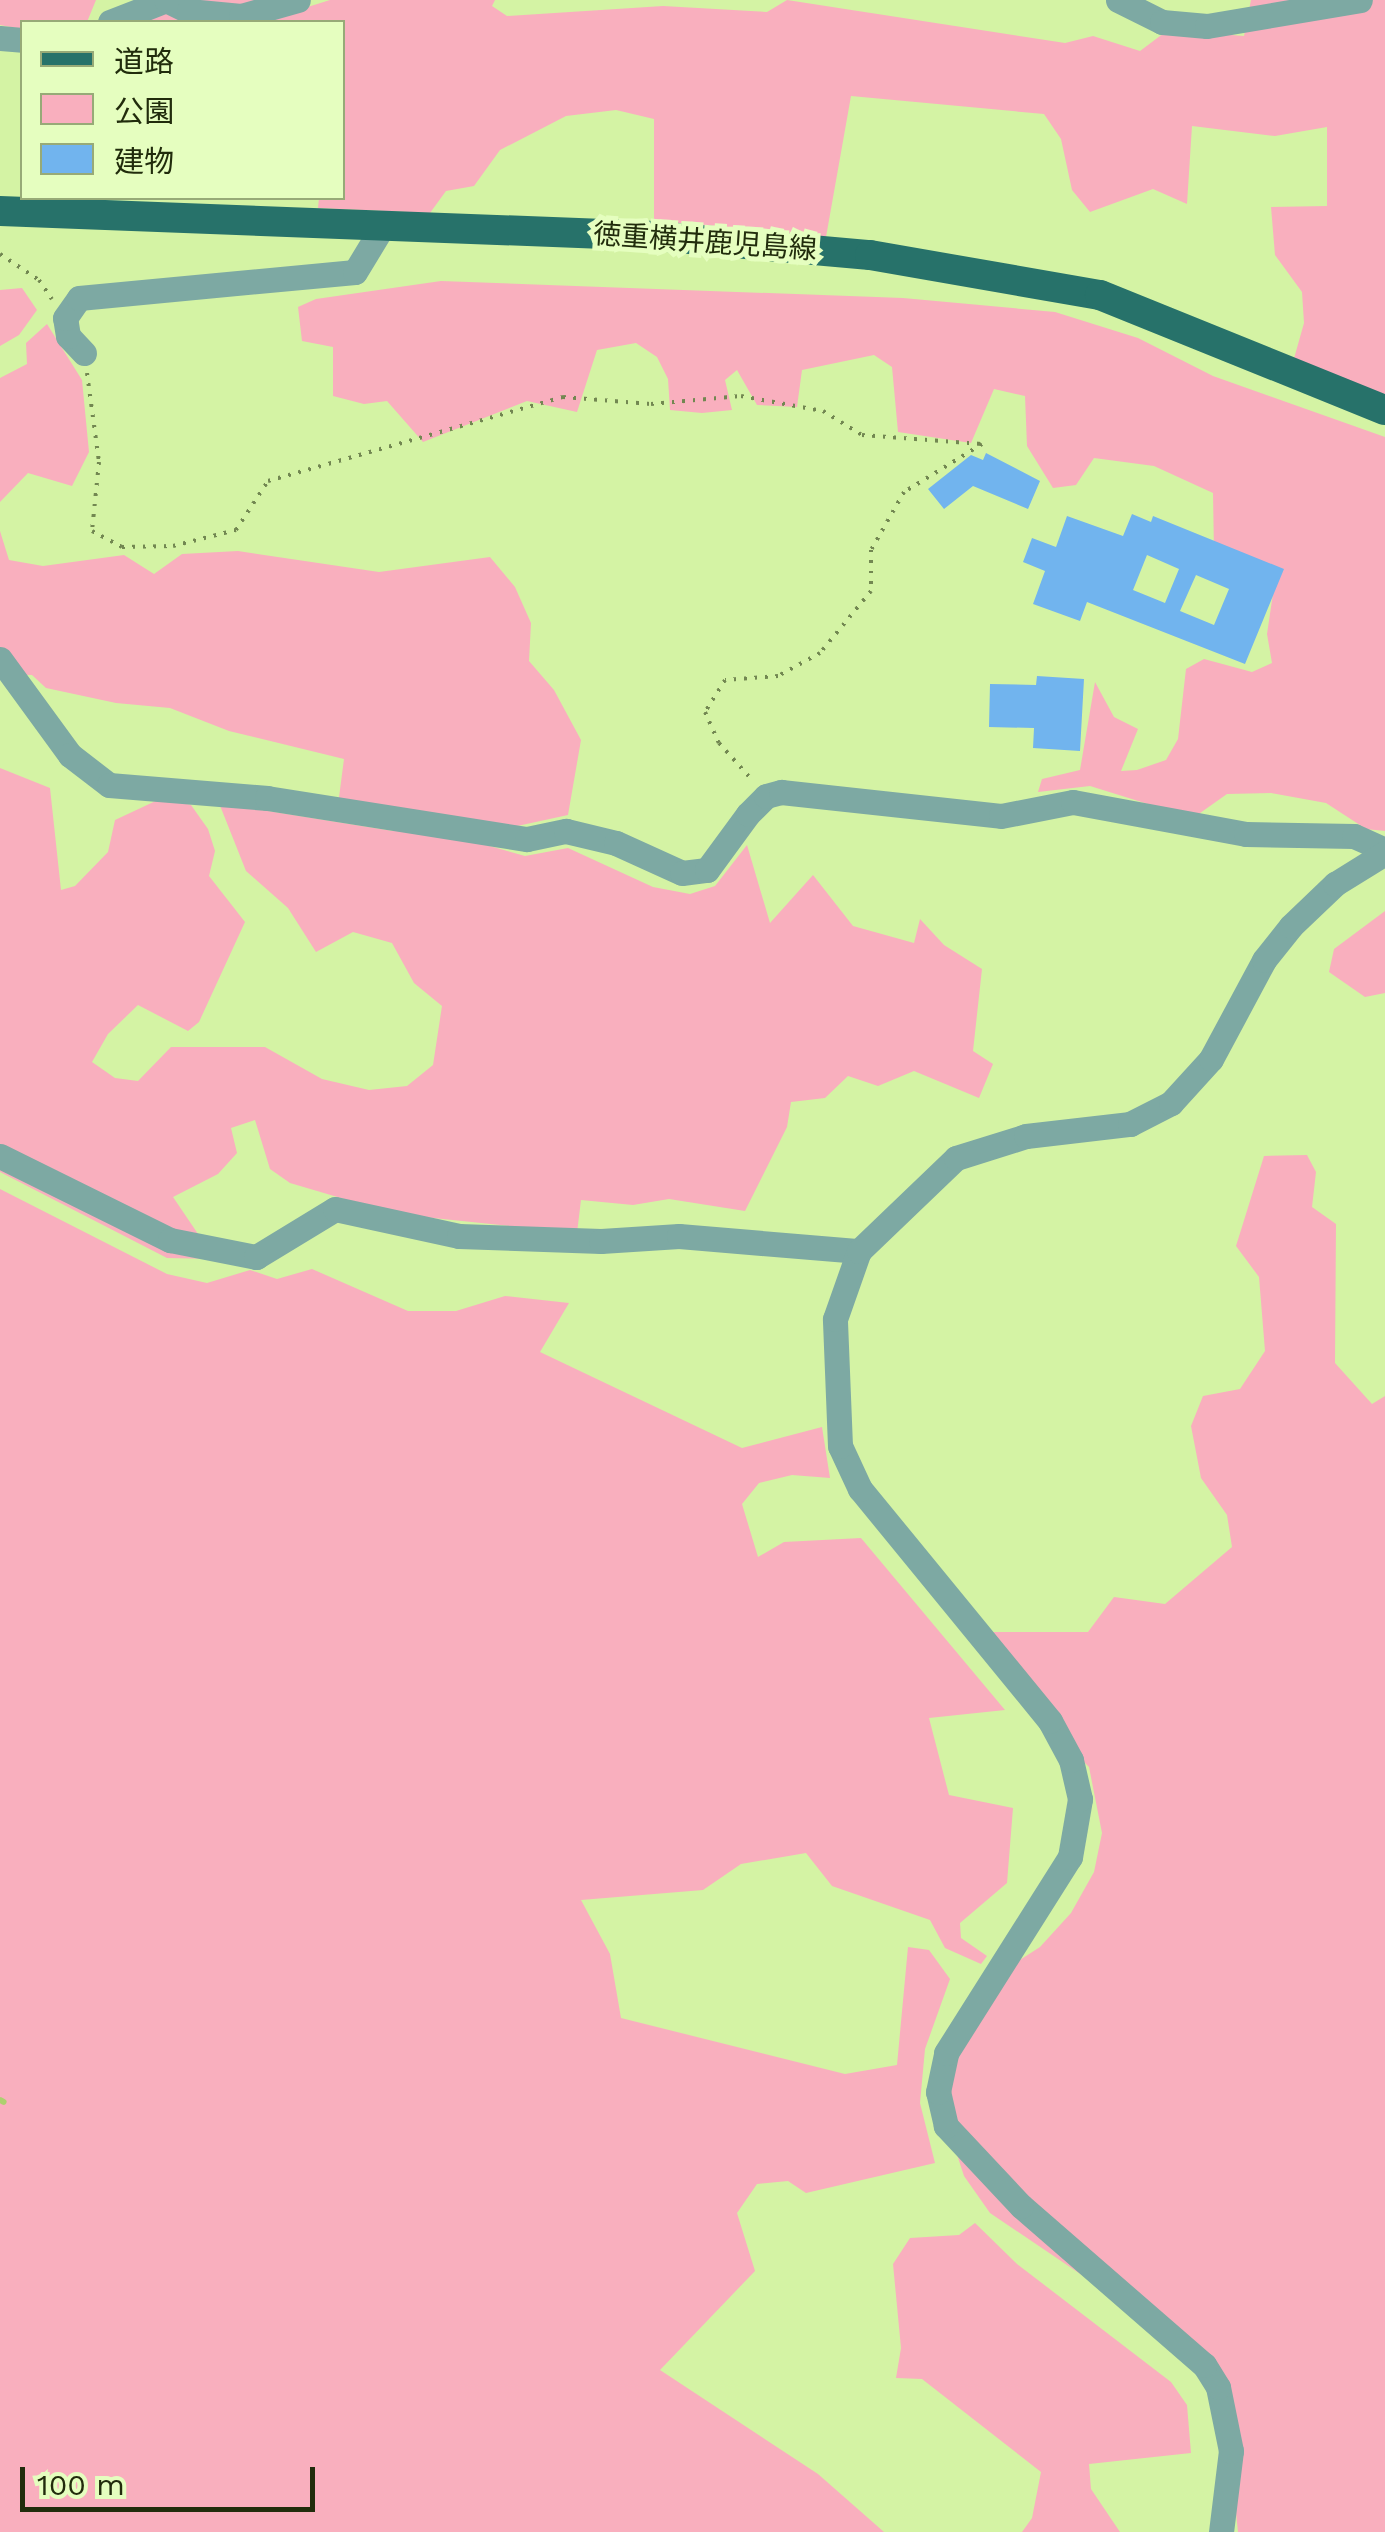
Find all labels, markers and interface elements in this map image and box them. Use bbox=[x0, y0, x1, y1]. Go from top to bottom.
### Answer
legend bbox=[20, 20, 345, 200]
text: 道路 bbox=[114, 44, 174, 79]
text: 公園 bbox=[114, 94, 174, 129]
text: 建物 bbox=[114, 144, 174, 179]
street label: 徳重横井鹿児島線 bbox=[592, 217, 818, 267]
scale bar bbox=[25, 2447, 320, 2509]
text: 100 m bbox=[37, 2467, 125, 2502]

